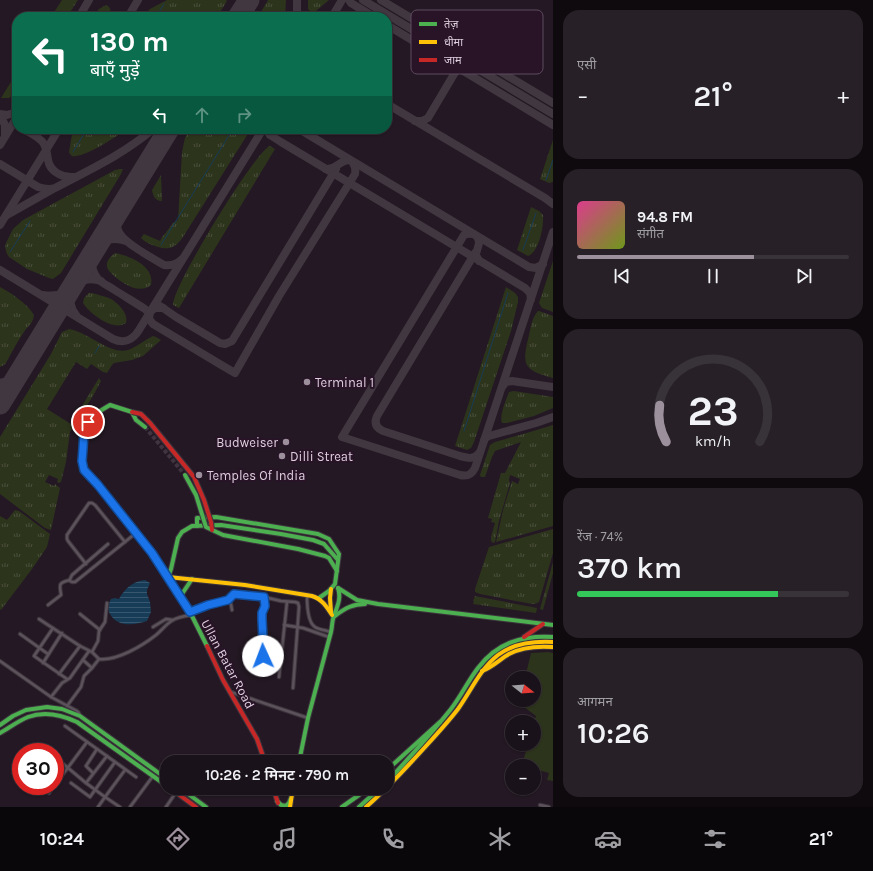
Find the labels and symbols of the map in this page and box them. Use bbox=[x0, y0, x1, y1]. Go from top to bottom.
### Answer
legend bbox=[411, 10, 543, 74]
text: तेज़ bbox=[444, 18, 459, 31]
text: धीमा bbox=[444, 36, 463, 49]
text: जाम bbox=[444, 54, 462, 67]
place label: Terminal 1 bbox=[315, 375, 374, 390]
marker: Terminal 1 bbox=[302, 377, 312, 387]
pin bbox=[71, 405, 105, 439]
place label: Budweiser bbox=[216, 435, 278, 450]
marker: Budweiser bbox=[281, 437, 291, 447]
place label: Dilli Streat bbox=[290, 449, 353, 464]
marker: Dilli Streat bbox=[277, 451, 287, 461]
place label: Temples Of India bbox=[207, 468, 305, 483]
marker: Temples Of India bbox=[194, 470, 204, 480]
street label: Ullan Batar Road bbox=[198, 617, 258, 711]
position arrow bbox=[242, 635, 284, 677]
north arrow bbox=[505, 671, 541, 707]
speed limit sign: 30 bbox=[12, 743, 64, 795]

